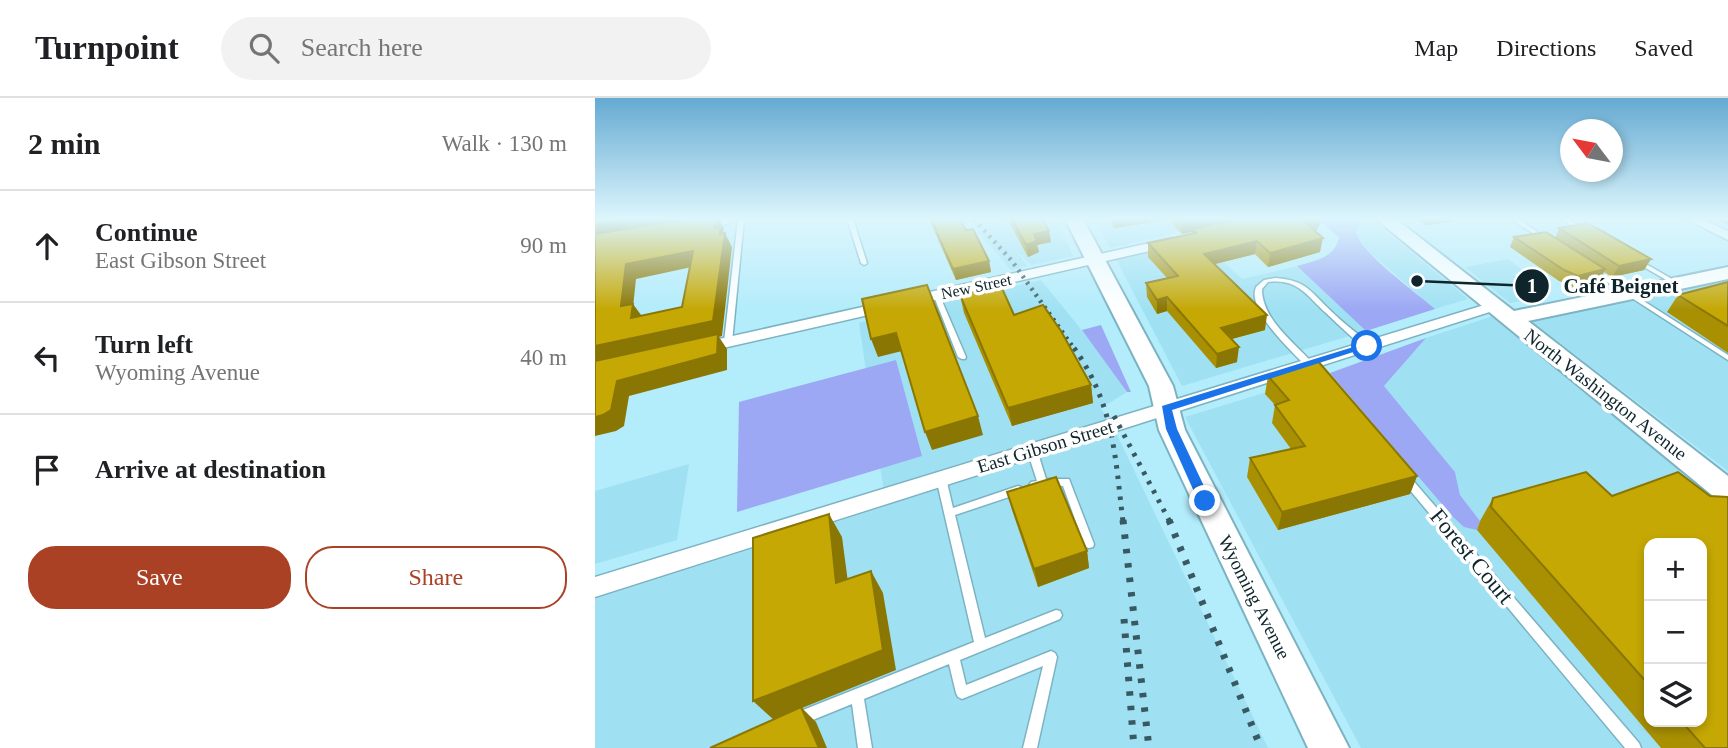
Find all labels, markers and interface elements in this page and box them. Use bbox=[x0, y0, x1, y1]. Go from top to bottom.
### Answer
search box bbox=[221, 17, 711, 80]
icon: search bbox=[245, 29, 283, 67]
text: Turnpoint bbox=[35, 30, 179, 66]
text: Search here bbox=[301, 33, 423, 62]
text: Map bbox=[1414, 35, 1458, 61]
text: Directions bbox=[1496, 35, 1596, 61]
text: Saved bbox=[1634, 35, 1693, 61]
north arrow bbox=[1560, 119, 1623, 182]
text: 2 min bbox=[28, 127, 101, 160]
text: Walk · 130 m bbox=[442, 131, 567, 156]
text: Continue bbox=[95, 218, 198, 247]
icon: ahead bbox=[28, 227, 66, 265]
text: 90 m bbox=[520, 233, 567, 258]
text: East Gibson Street bbox=[95, 248, 266, 273]
callout: Café Beignet bbox=[1514, 265, 1692, 307]
street label: New Street bbox=[939, 271, 1013, 302]
text: 1 bbox=[1527, 274, 1537, 298]
text: Café Beignet bbox=[1564, 274, 1678, 298]
street label: North Washington Avenue bbox=[1520, 324, 1691, 464]
text: Turn left bbox=[95, 330, 193, 359]
route start bbox=[1351, 330, 1382, 361]
icon: left bbox=[28, 339, 66, 377]
text: 40 m bbox=[520, 345, 567, 370]
text: Wyoming Avenue bbox=[95, 360, 260, 385]
street label: East Gibson Street bbox=[974, 416, 1117, 477]
icon: arrive bbox=[28, 451, 66, 489]
text: Arrive at destination bbox=[95, 455, 326, 484]
route end bbox=[1189, 485, 1220, 516]
street label: Forest Court bbox=[1425, 504, 1519, 609]
street label: Wyoming Avenue bbox=[1214, 532, 1295, 663]
map controls bbox=[1644, 538, 1707, 727]
button: + bbox=[1644, 538, 1707, 601]
button: Save bbox=[28, 546, 291, 609]
button: Share bbox=[305, 546, 567, 609]
button: − bbox=[1644, 601, 1707, 664]
button: layers bbox=[1644, 664, 1707, 727]

